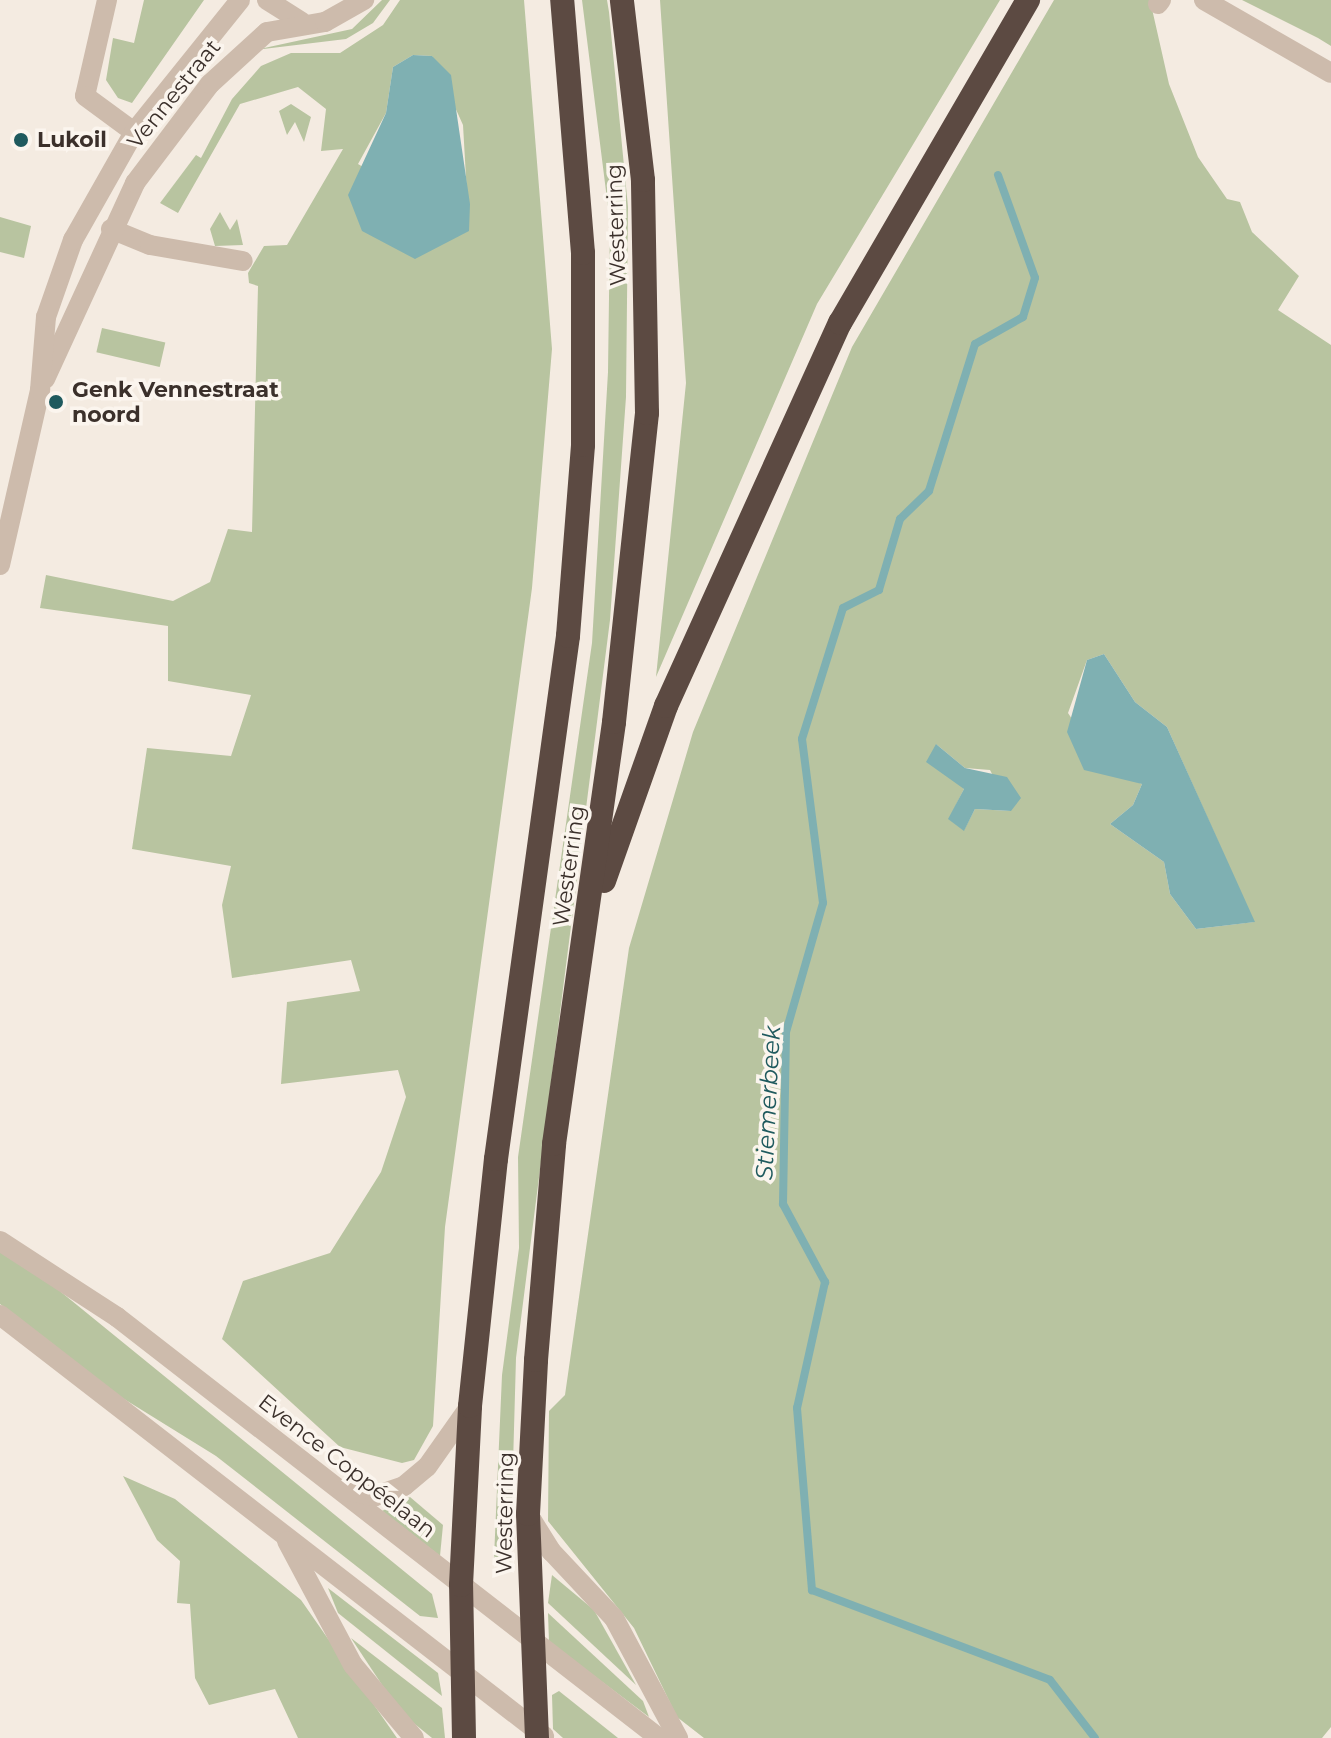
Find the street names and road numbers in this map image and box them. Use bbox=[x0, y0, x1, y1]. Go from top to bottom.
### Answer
street label: Vennestraat bbox=[122, 34, 226, 154]
street label: Westerring bbox=[601, 163, 631, 287]
street label: Westerring bbox=[547, 804, 591, 928]
street label: Evence Coppéelaan bbox=[253, 1389, 441, 1543]
street label: Westerring bbox=[491, 1452, 519, 1574]

